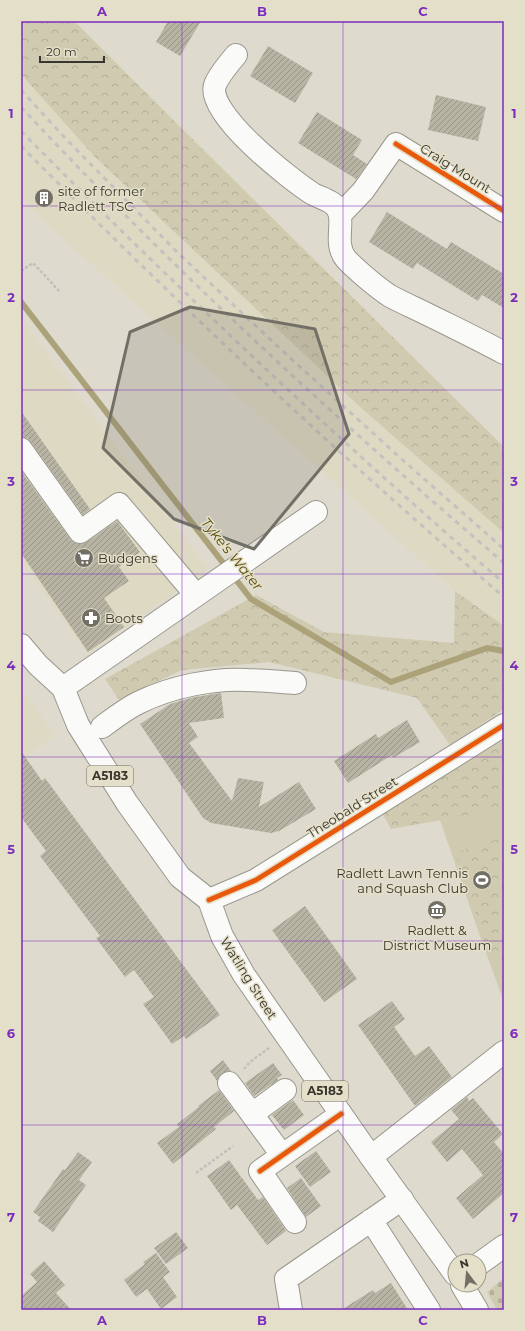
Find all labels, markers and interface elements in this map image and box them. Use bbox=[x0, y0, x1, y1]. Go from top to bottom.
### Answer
text: A bbox=[96, 3, 108, 19]
text: B bbox=[257, 3, 267, 19]
text: C bbox=[418, 3, 428, 19]
scale bar bbox=[40, 38, 104, 64]
text: 20 m bbox=[46, 44, 77, 59]
text: 1 bbox=[8, 105, 14, 121]
text: 1 bbox=[511, 105, 517, 121]
street label: Craig Mount bbox=[418, 140, 494, 196]
place label: site of former Radlett TSC bbox=[58, 183, 144, 214]
building icon: site of former Radlett TSC bbox=[33, 187, 55, 209]
text: 2 bbox=[7, 289, 15, 305]
text: 2 bbox=[510, 289, 518, 305]
text: 3 bbox=[6, 473, 15, 489]
text: 3 bbox=[509, 473, 518, 489]
water label: Tyke's Water bbox=[197, 514, 267, 594]
supermarket icon: Budgens bbox=[73, 547, 95, 569]
place label: Budgens bbox=[98, 550, 157, 566]
pharmacy icon: Boots bbox=[80, 607, 102, 629]
place label: Boots bbox=[105, 610, 143, 626]
text: 4 bbox=[7, 657, 16, 673]
text: 4 bbox=[510, 657, 519, 673]
road number: A5183 bbox=[87, 766, 133, 786]
street label: Theobald Street bbox=[304, 773, 400, 841]
text: 5 bbox=[7, 841, 15, 857]
text: 5 bbox=[510, 841, 518, 857]
place label: Radlett Lawn Tennis and Squash Club bbox=[336, 865, 468, 896]
sports icon: Radlett Lawn Tennis and Squash Club bbox=[471, 869, 493, 891]
museum icon: Radlett & District Museum bbox=[426, 899, 448, 921]
place label: Radlett & District Museum bbox=[383, 922, 491, 953]
street label: Watling Street bbox=[217, 934, 281, 1022]
text: 6 bbox=[7, 1025, 16, 1041]
text: 6 bbox=[510, 1025, 519, 1041]
road number: A5183 bbox=[302, 1081, 348, 1101]
text: 7 bbox=[7, 1209, 15, 1225]
text: 7 bbox=[510, 1209, 518, 1225]
north arrow bbox=[447, 1253, 487, 1293]
text: N bbox=[458, 1255, 470, 1271]
text: A bbox=[96, 1312, 108, 1328]
text: B bbox=[257, 1312, 267, 1328]
text: C bbox=[418, 1312, 428, 1328]

